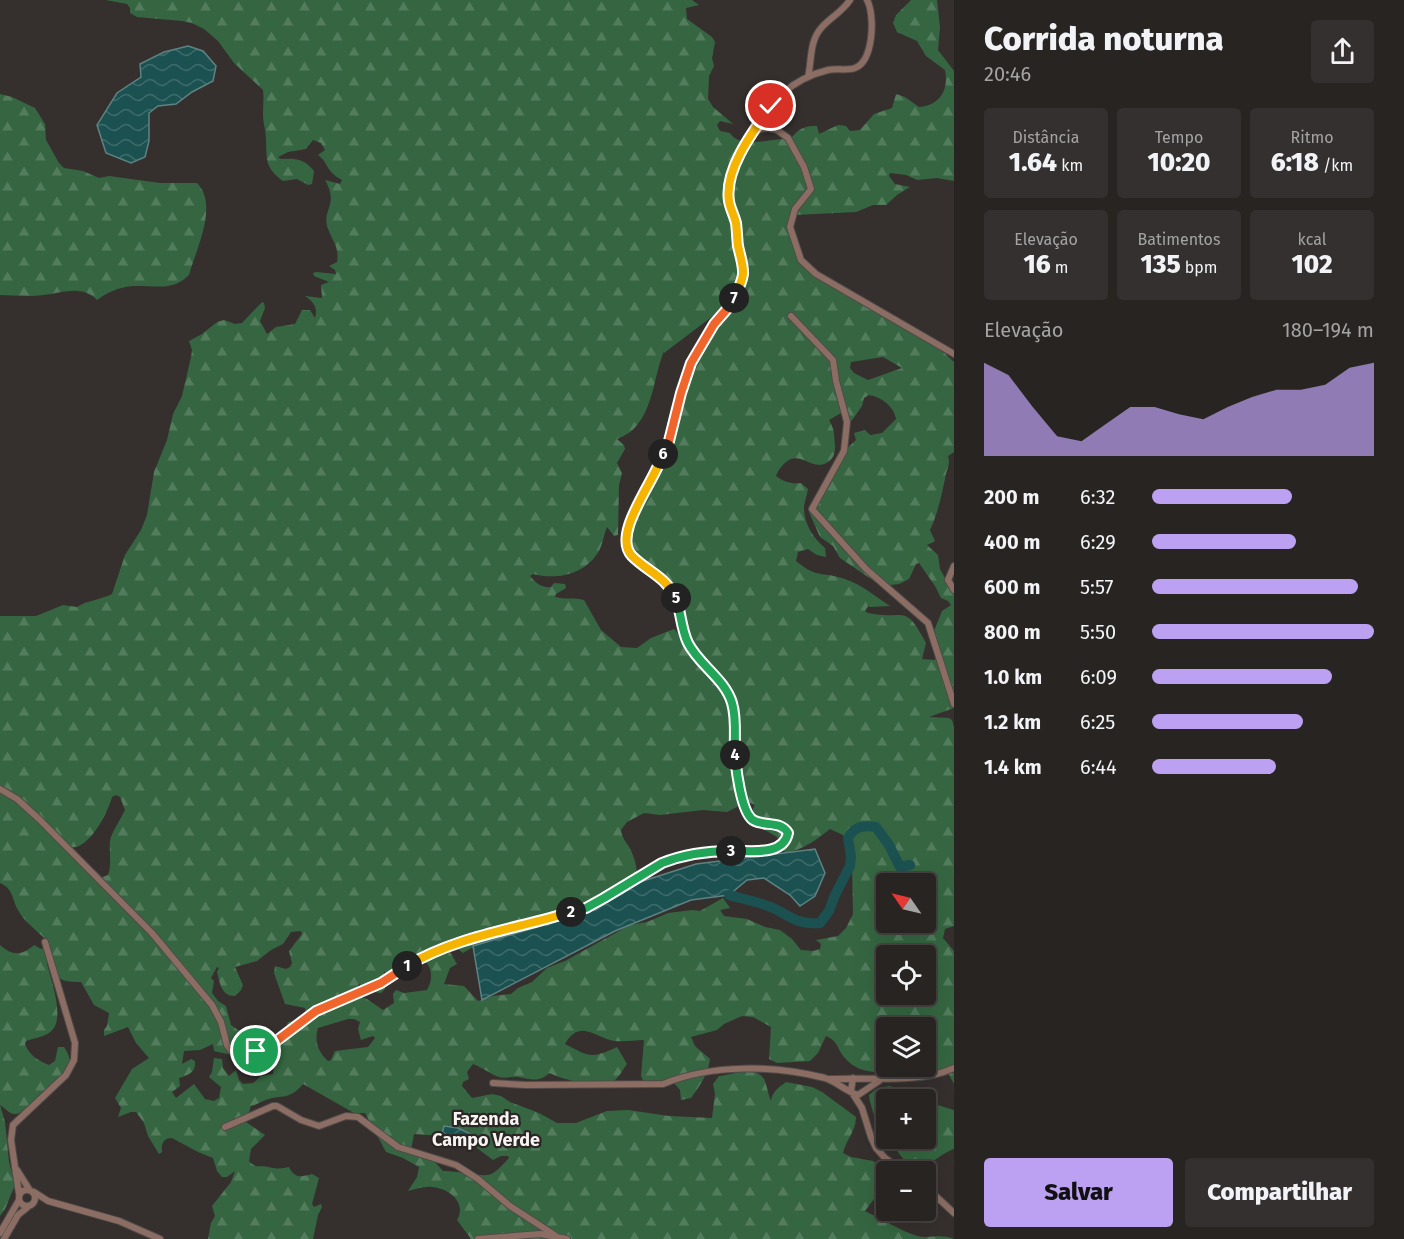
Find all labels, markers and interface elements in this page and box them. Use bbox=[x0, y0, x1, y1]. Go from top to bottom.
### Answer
text: Corrida noturna bbox=[984, 19, 1224, 59]
button: share bbox=[1311, 20, 1374, 83]
text: 20:46 bbox=[984, 62, 1031, 86]
pin bbox=[745, 80, 796, 131]
icon: check bbox=[754, 89, 787, 122]
text: Distância bbox=[1013, 128, 1079, 147]
text: Tempo bbox=[1155, 128, 1203, 147]
text: Ritmo bbox=[1290, 128, 1334, 147]
text: 1.64 bbox=[1009, 147, 1057, 178]
text: 10:20 bbox=[1147, 147, 1211, 178]
text: 6:18 bbox=[1271, 147, 1319, 178]
text: km bbox=[1057, 156, 1083, 175]
text: /km bbox=[1319, 156, 1353, 175]
text: Elevação bbox=[1014, 230, 1078, 249]
text: Batimentos bbox=[1138, 230, 1220, 249]
text: kcal bbox=[1298, 230, 1326, 249]
text: 16 bbox=[1023, 249, 1051, 280]
text: 135 bbox=[1140, 249, 1181, 280]
text: 102 bbox=[1291, 249, 1333, 280]
text: m bbox=[1051, 258, 1069, 277]
text: bpm bbox=[1181, 258, 1218, 277]
pin: 7 bbox=[719, 283, 749, 313]
text: 7 bbox=[730, 288, 738, 307]
text: Elevação bbox=[984, 318, 1063, 342]
text: 180–194 m bbox=[1282, 318, 1374, 342]
pin: 6 bbox=[648, 439, 678, 469]
text: 6 bbox=[658, 444, 668, 463]
text: 200 m bbox=[984, 485, 1039, 509]
text: 6:32 bbox=[1080, 485, 1115, 509]
text: 400 m bbox=[984, 530, 1040, 554]
text: 6:29 bbox=[1080, 530, 1116, 554]
text: 600 m bbox=[984, 575, 1040, 599]
text: 5:57 bbox=[1080, 575, 1113, 599]
pin: 5 bbox=[661, 583, 691, 613]
text: 5 bbox=[672, 588, 680, 607]
text: 800 m bbox=[984, 620, 1041, 644]
text: 5:50 bbox=[1080, 620, 1116, 644]
text: 1.0 km bbox=[984, 665, 1042, 689]
text: 6:09 bbox=[1080, 665, 1117, 689]
text: 1.2 km bbox=[984, 710, 1041, 734]
text: 6:25 bbox=[1080, 710, 1115, 734]
pin: 4 bbox=[720, 740, 750, 770]
text: 4 bbox=[730, 745, 740, 764]
text: 1.4 km bbox=[984, 755, 1042, 779]
text: 6:44 bbox=[1080, 755, 1117, 779]
pin: 3 bbox=[716, 836, 746, 866]
text: 3 bbox=[727, 841, 735, 860]
north arrow bbox=[876, 873, 936, 933]
map controls bbox=[876, 873, 936, 1221]
pin: 2 bbox=[556, 897, 586, 927]
text: 2 bbox=[567, 902, 575, 921]
button: locate bbox=[876, 945, 936, 1005]
pin: 1 bbox=[392, 951, 422, 981]
text: 1 bbox=[403, 956, 411, 975]
button: layers bbox=[876, 1017, 936, 1077]
pin bbox=[230, 1025, 281, 1076]
icon: arrive bbox=[239, 1034, 272, 1067]
button: + bbox=[876, 1089, 936, 1149]
district label: Fazenda Campo Verde bbox=[432, 1108, 540, 1151]
button: Salvar bbox=[984, 1158, 1173, 1227]
button: Compartilhar bbox=[1185, 1158, 1374, 1227]
button: − bbox=[876, 1161, 936, 1221]

